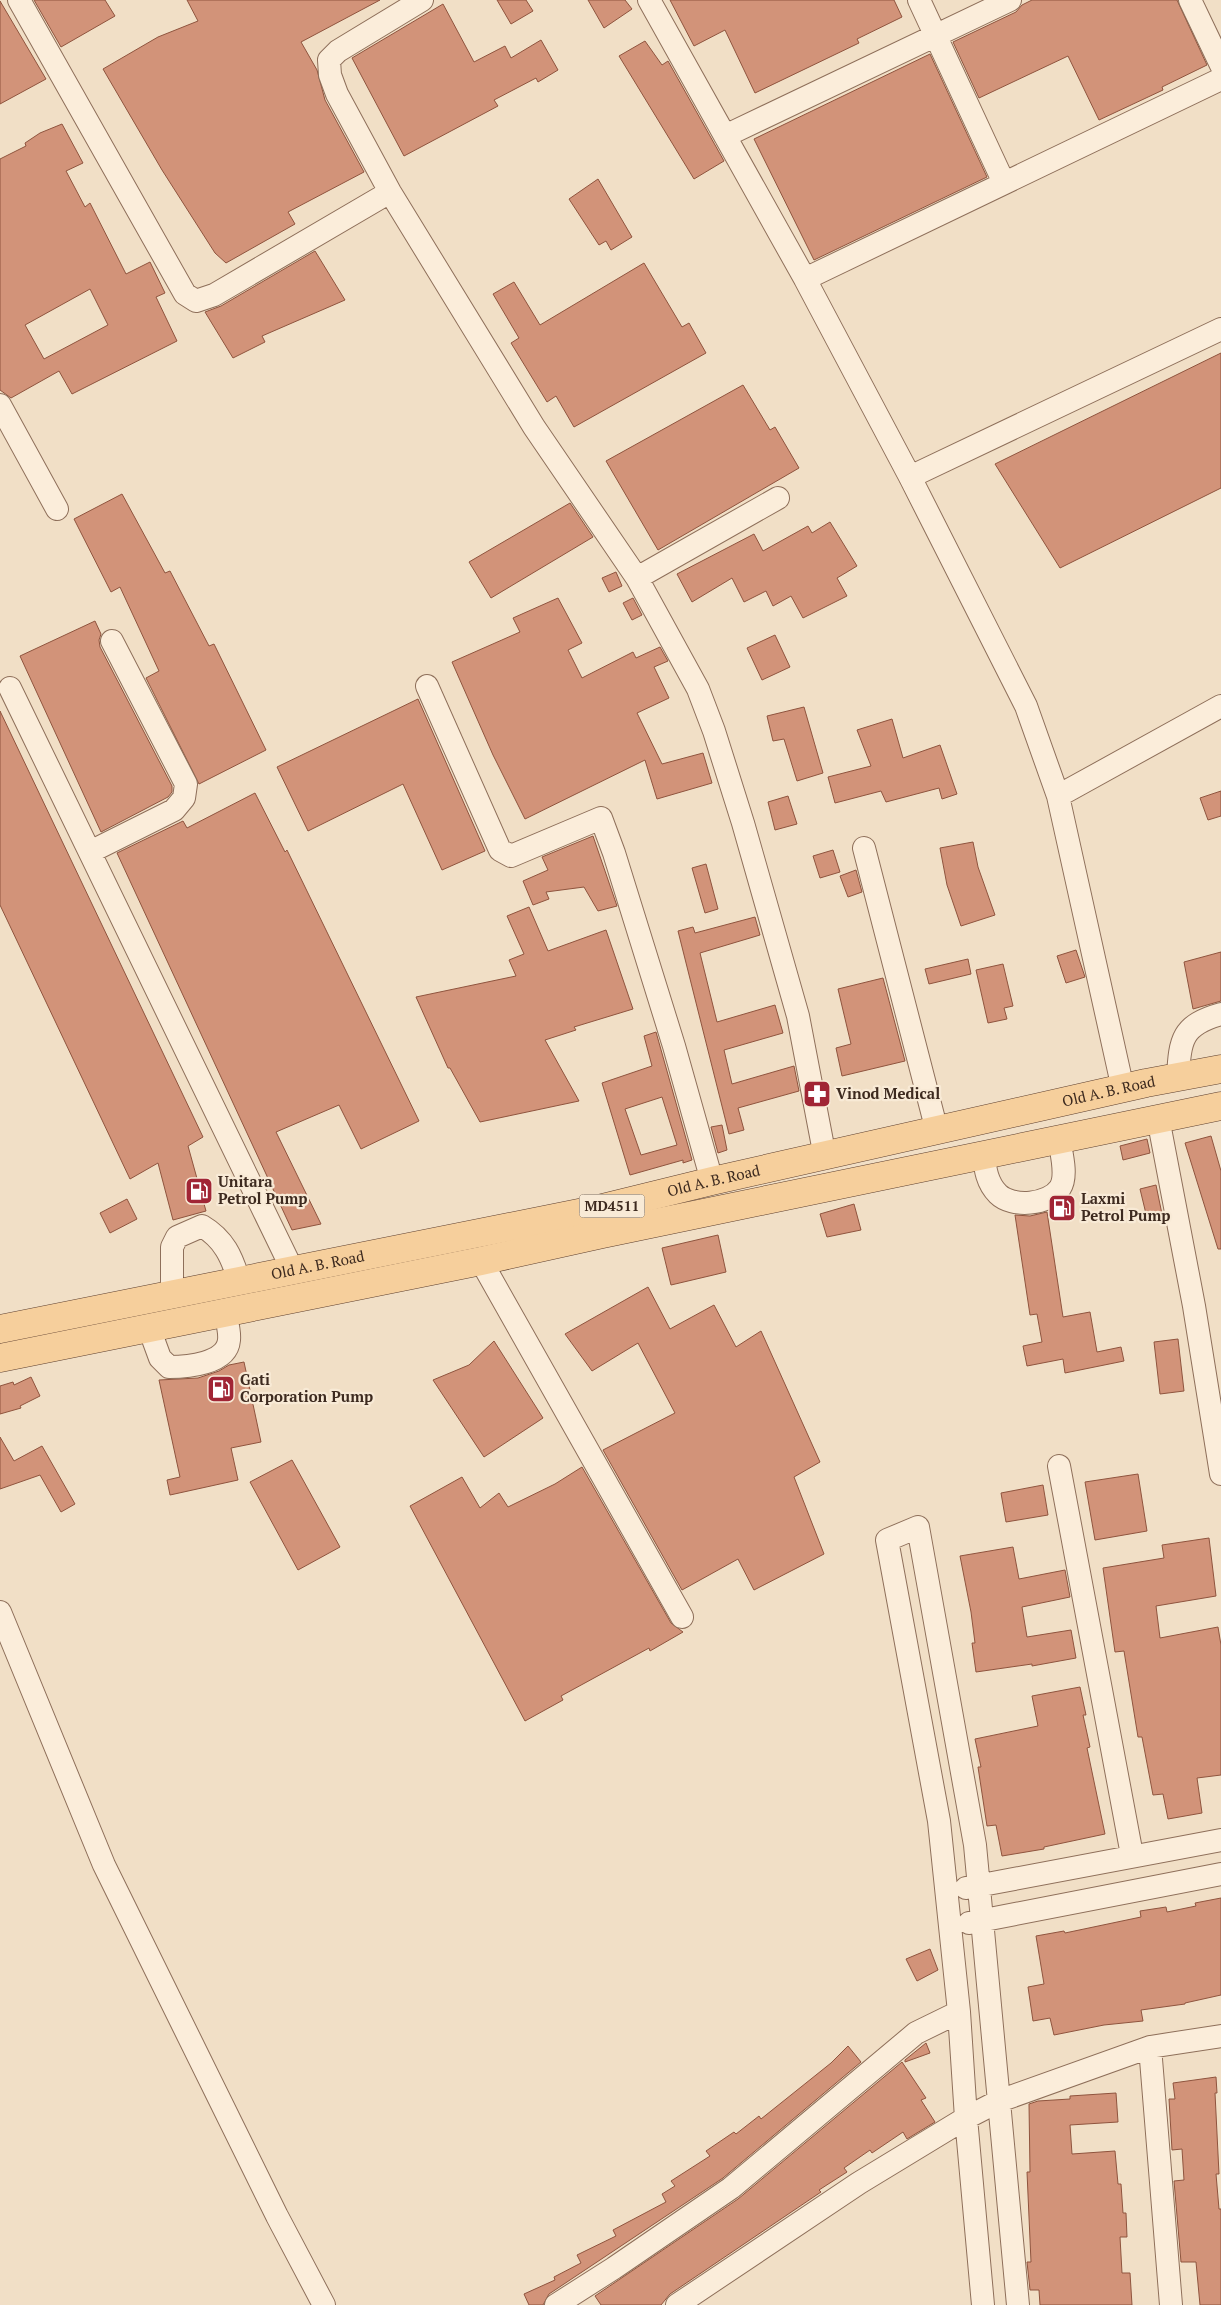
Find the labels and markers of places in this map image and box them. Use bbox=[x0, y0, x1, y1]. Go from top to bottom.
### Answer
pharmacy icon: Vinod Medical bbox=[802, 1079, 832, 1109]
place label: Vinod Medical bbox=[836, 1083, 940, 1103]
place label: Unitara Petrol Pump bbox=[218, 1171, 307, 1208]
fuel station icon: Unitara Petrol Pump bbox=[184, 1176, 214, 1206]
place label: Laxmi Petrol Pump bbox=[1081, 1188, 1170, 1225]
fuel station icon: Laxmi Petrol Pump bbox=[1047, 1193, 1077, 1223]
place label: Gati Corporation Pump bbox=[240, 1369, 373, 1406]
fuel station icon: Gati Corporation Pump bbox=[206, 1374, 236, 1404]

